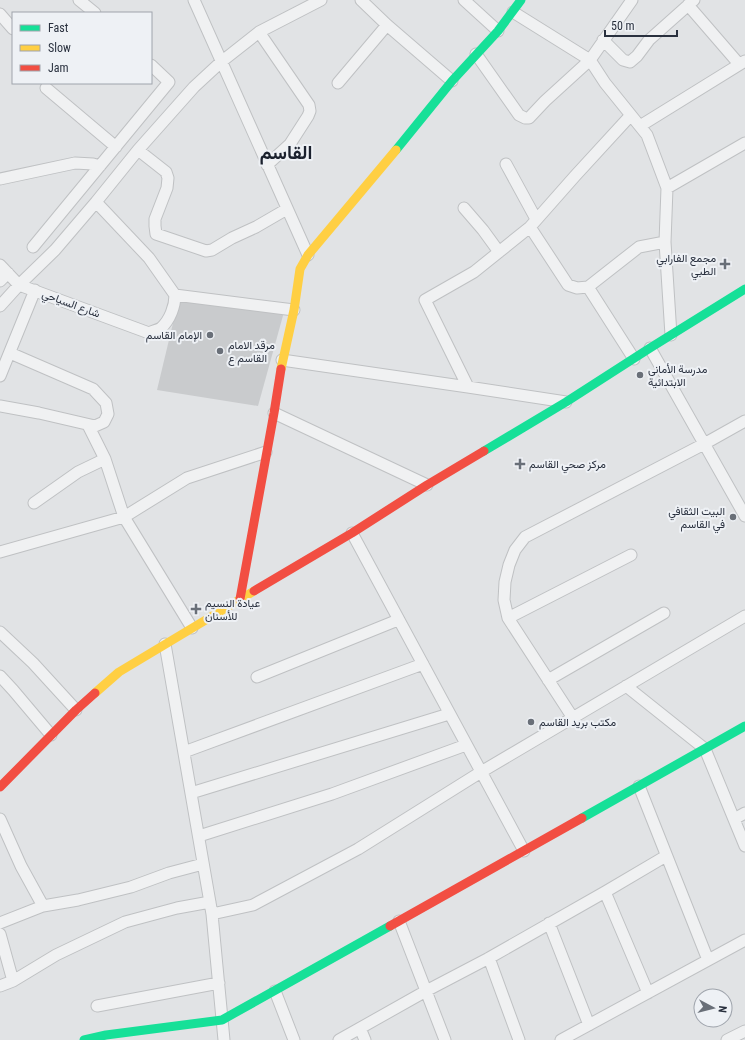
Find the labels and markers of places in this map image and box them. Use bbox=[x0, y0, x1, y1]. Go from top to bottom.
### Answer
place label: مجمع الفارابي الطبي bbox=[656, 252, 716, 281]
marker: مجمع الفارابي الطبي bbox=[719, 258, 731, 270]
place label: الإمام القاسم bbox=[146, 329, 202, 343]
marker: الإمام القاسم bbox=[205, 330, 215, 340]
place label: مرقد الامام القاسم ع bbox=[228, 339, 275, 366]
marker: مرقد الامام القاسم ع bbox=[215, 346, 225, 356]
place label: مدرسة الأماني الابتدائية bbox=[648, 363, 707, 389]
marker: مدرسة الأماني الابتدائية bbox=[635, 370, 645, 380]
marker: مركز صحي القاسم bbox=[514, 458, 526, 470]
place label: مركز صحي القاسم bbox=[529, 458, 606, 474]
place label: البيت الثقافي في القاسم bbox=[668, 505, 725, 534]
marker: البيت الثقافي في القاسم bbox=[728, 512, 738, 522]
place label: عيادة النسيم للأسنان bbox=[205, 597, 260, 623]
marker: عيادة النسيم للأسنان bbox=[190, 603, 202, 615]
place label: مكتب بريد القاسم bbox=[539, 716, 616, 730]
marker: مكتب بريد القاسم bbox=[526, 717, 536, 727]

